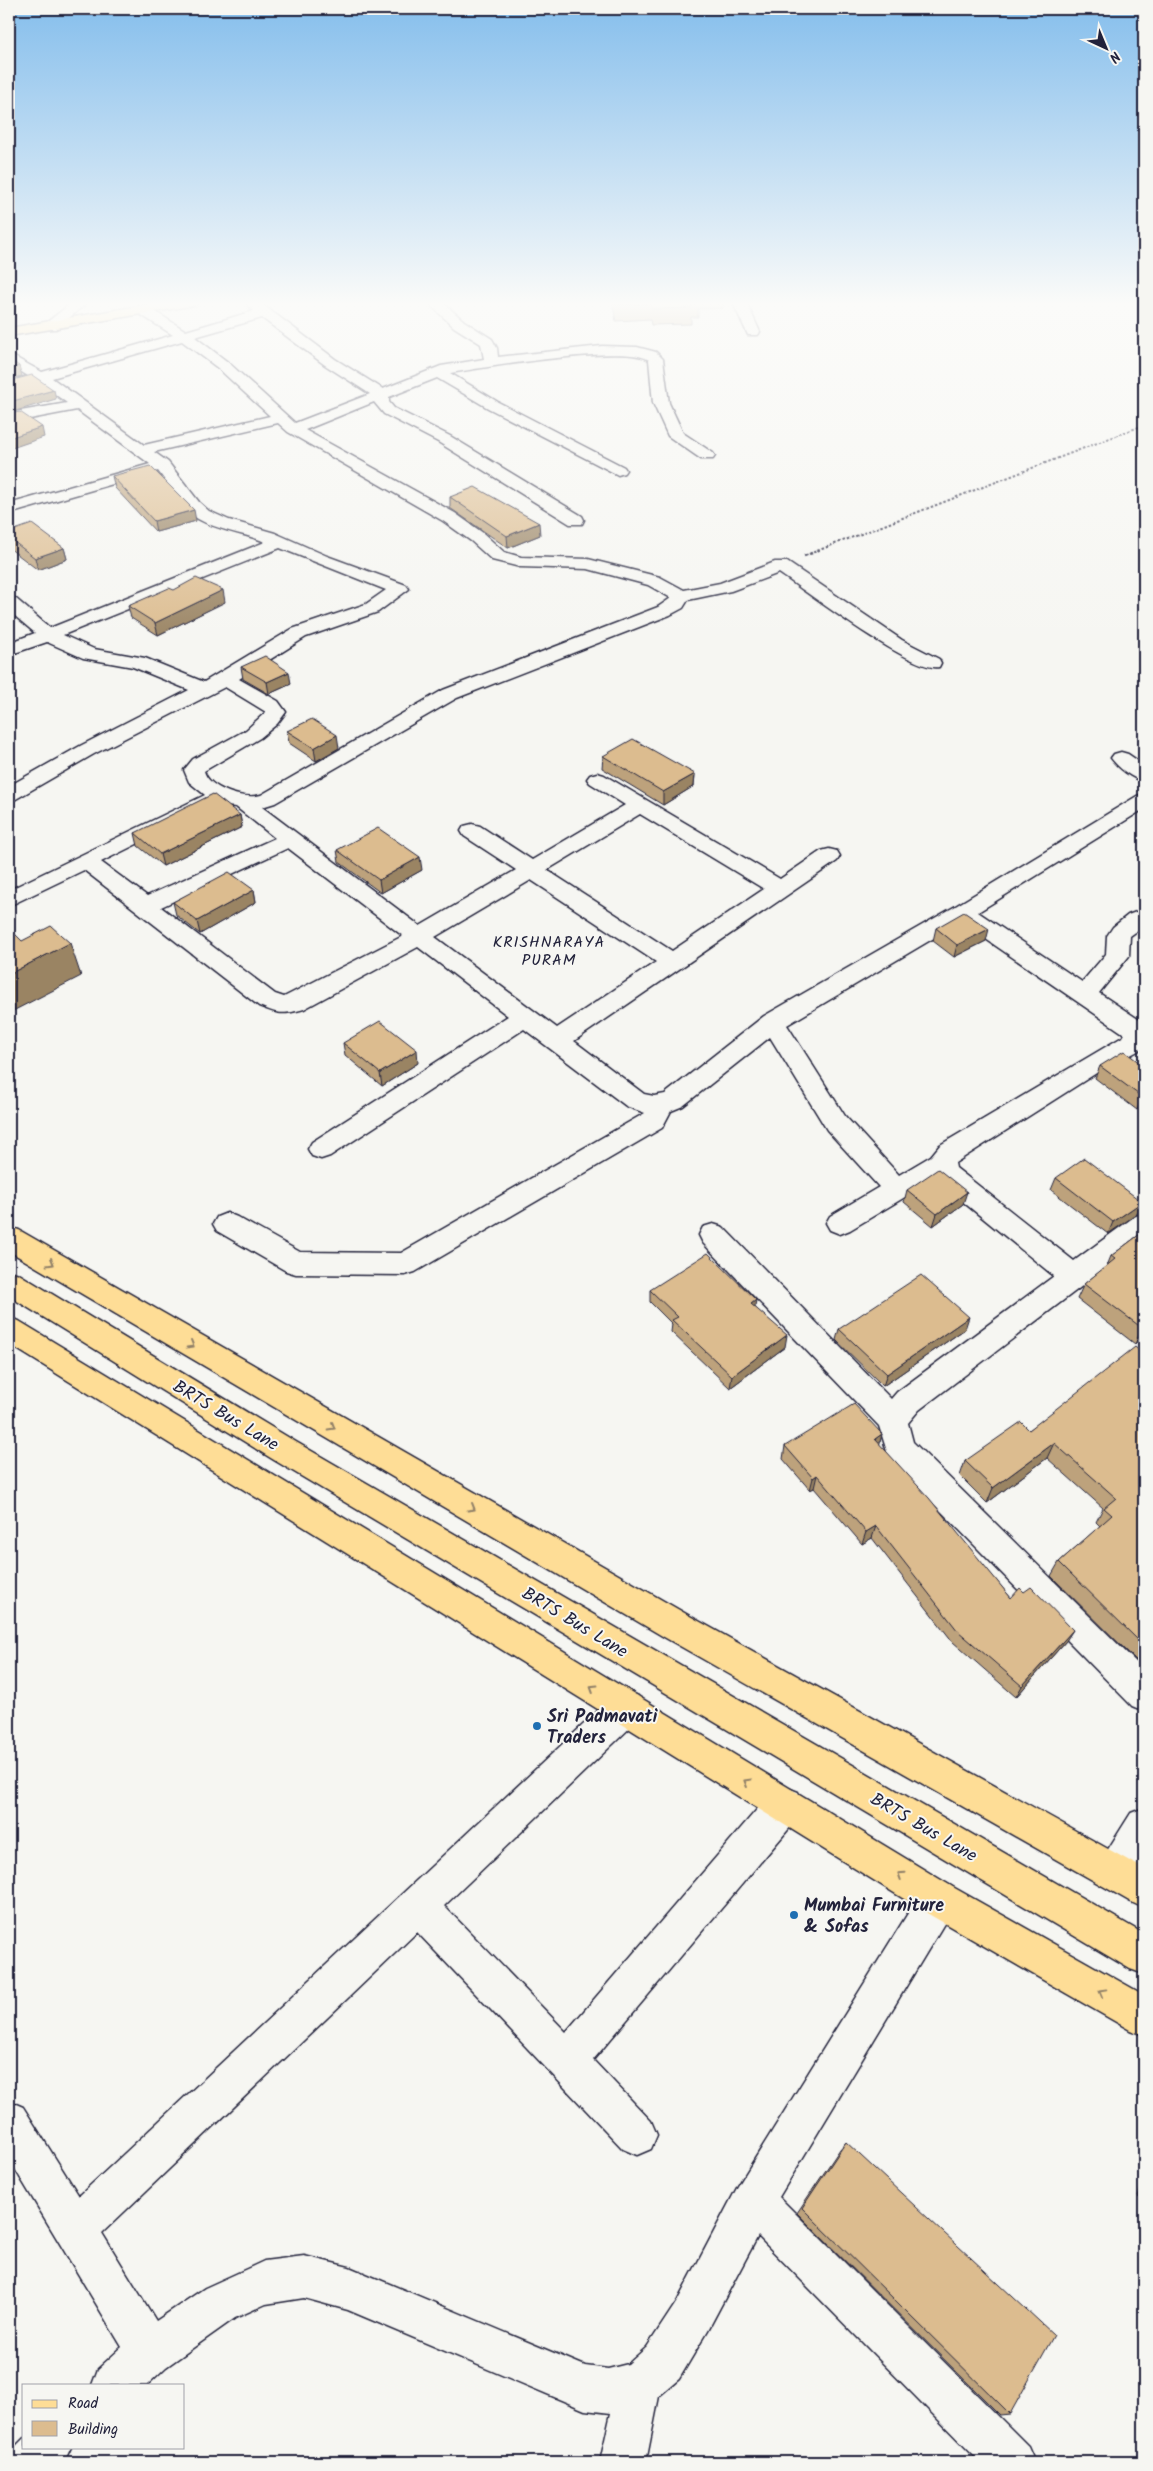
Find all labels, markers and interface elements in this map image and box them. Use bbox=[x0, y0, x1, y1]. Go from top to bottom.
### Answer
north arrow bbox=[1080, 22, 1130, 72]
text: N bbox=[1103, 46, 1125, 68]
district label: KRISHNARAYA PURAM bbox=[493, 930, 605, 973]
one-way arrow bbox=[45, 1257, 54, 1267]
one-way arrow bbox=[186, 1339, 195, 1349]
street label: BRTS Bus Lane bbox=[167, 1373, 284, 1459]
one-way arrow bbox=[326, 1420, 335, 1430]
one-way arrow bbox=[467, 1502, 476, 1512]
street label: BRTS Bus Lane bbox=[516, 1580, 633, 1666]
one-way arrow bbox=[590, 1685, 599, 1694]
place label: Sri Padmavati Traders bbox=[547, 1703, 658, 1753]
marker: Sri Padmavati Traders bbox=[531, 1720, 543, 1732]
one-way arrow bbox=[743, 1779, 752, 1788]
street label: BRTS Bus Lane bbox=[864, 1786, 982, 1871]
one-way arrow bbox=[897, 1872, 906, 1882]
place label: Mumbai Furniture & Sofas bbox=[804, 1892, 944, 1942]
marker: Mumbai Furniture & Sofas bbox=[788, 1909, 800, 1921]
one-way arrow bbox=[1098, 1988, 1107, 1998]
legend bbox=[22, 2384, 185, 2448]
text: Road bbox=[68, 2392, 99, 2416]
text: Building bbox=[68, 2418, 118, 2442]

